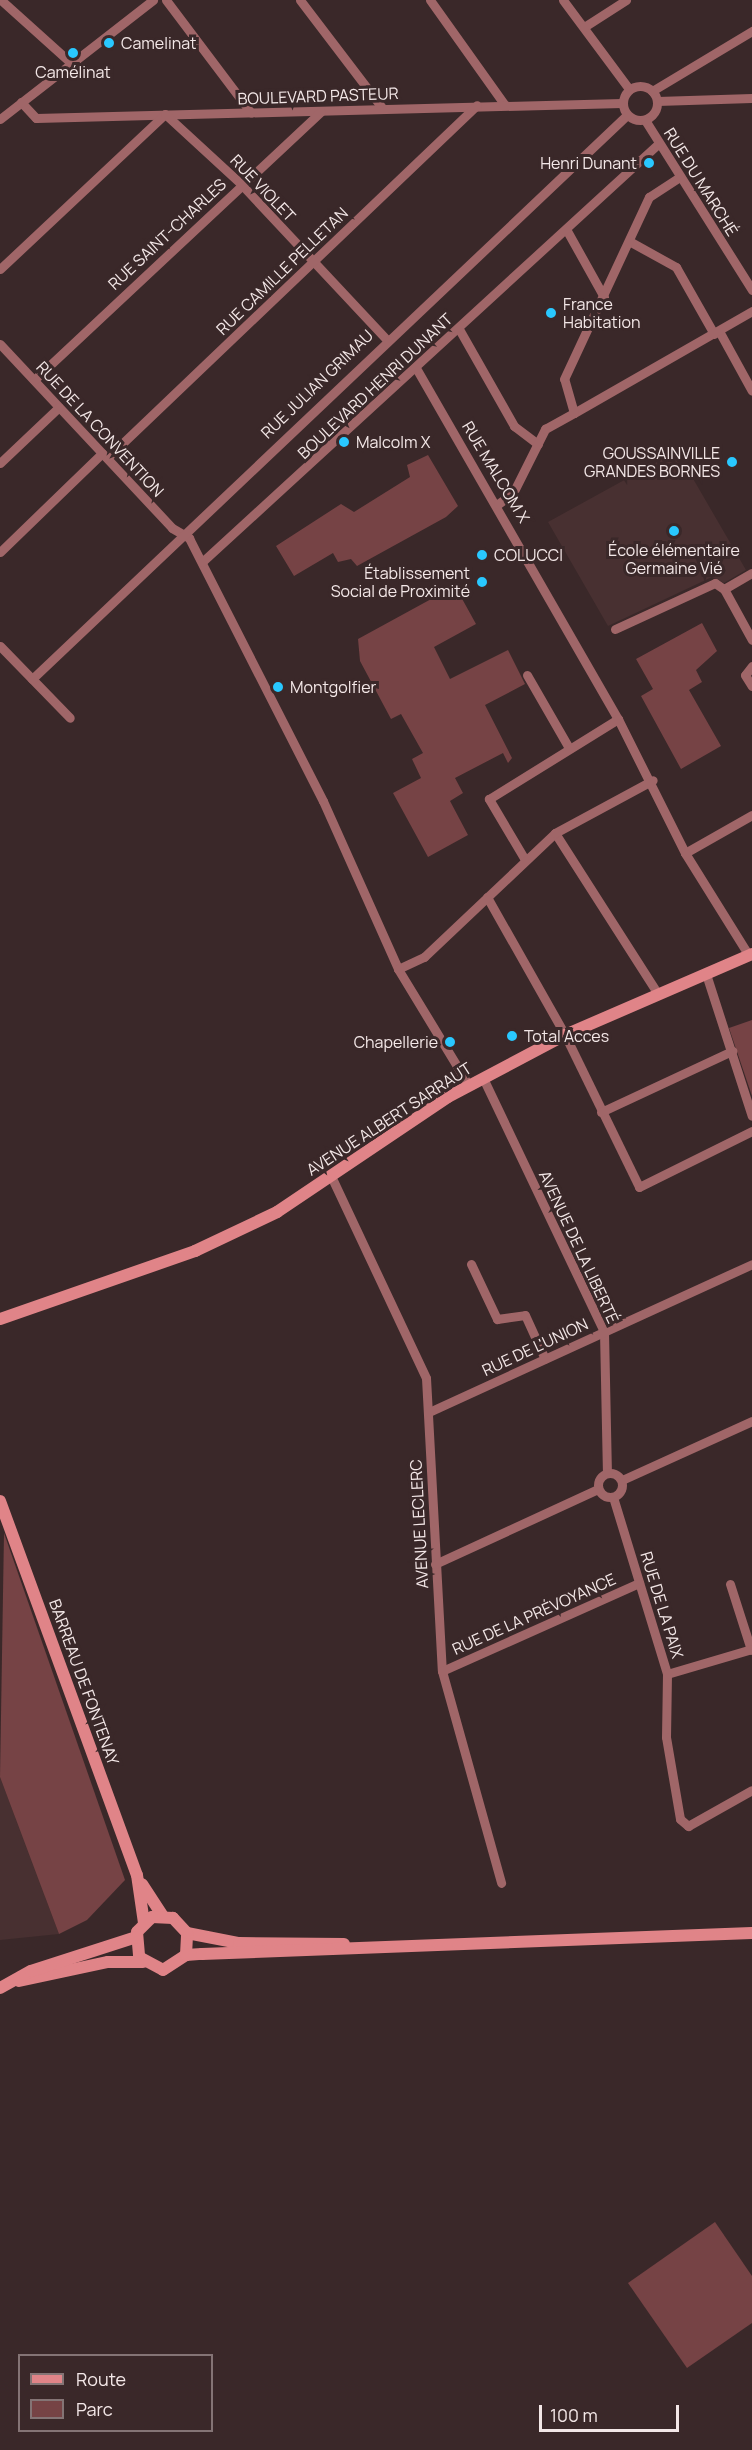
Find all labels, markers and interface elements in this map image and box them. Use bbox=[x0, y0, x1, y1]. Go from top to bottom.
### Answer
place label: Camelinat bbox=[121, 33, 196, 53]
marker: Camelinat bbox=[102, 36, 116, 50]
marker: Camélinat bbox=[66, 46, 80, 60]
place label: Camélinat bbox=[35, 62, 111, 82]
street label: BOULEVARD PASTEUR bbox=[237, 84, 399, 108]
street label: RUE DU MARCHÉ bbox=[660, 124, 742, 240]
street label: RUE VIOLET bbox=[226, 151, 300, 225]
place label: Henri Dunant bbox=[540, 153, 637, 173]
marker: Henri Dunant bbox=[642, 156, 656, 170]
street label: RUE SAINT-CHARLES bbox=[104, 174, 230, 294]
street label: RUE CAMILLE PELLETAN bbox=[212, 203, 352, 339]
place label: France Habitation bbox=[563, 294, 640, 332]
marker: France Habitation bbox=[544, 306, 558, 320]
street label: BOULEVARD HENRI DUNANT bbox=[294, 309, 456, 463]
street label: RUE JULIAN GRIMAU bbox=[257, 326, 377, 442]
street label: RUE DE LA CONVENTION bbox=[32, 357, 168, 501]
street label: RUE MALCOM X bbox=[458, 418, 534, 526]
place label: Malcolm X bbox=[356, 432, 430, 452]
marker: Malcolm X bbox=[337, 435, 351, 449]
place label: GOUSSAINVILLE GRANDES BORNES bbox=[584, 443, 720, 481]
marker: GOUSSAINVILLE GRANDES BORNES bbox=[725, 455, 739, 469]
marker: École élémentaire Germaine Vié bbox=[667, 524, 681, 538]
place label: École élémentaire Germaine Vié bbox=[608, 540, 740, 578]
place label: COLUCCI bbox=[494, 545, 563, 565]
marker: COLUCCI bbox=[475, 548, 489, 562]
place label: Établissement Social de Proximité bbox=[331, 563, 470, 601]
marker: Établissement Social de Proximité bbox=[475, 575, 489, 589]
place label: Montgolfier bbox=[290, 677, 376, 697]
marker: Montgolfier bbox=[271, 680, 285, 694]
place label: Total Acces bbox=[524, 1026, 609, 1046]
marker: Total Acces bbox=[505, 1029, 519, 1043]
place label: Chapellerie bbox=[354, 1032, 438, 1052]
marker: Chapellerie bbox=[443, 1035, 457, 1049]
street label: AVENUE ALBERT SARRAUT bbox=[303, 1058, 475, 1180]
street label: AVENUE DE LA LIBERTÉ bbox=[535, 1168, 623, 1326]
street label: RUE DE L'UNION bbox=[479, 1314, 591, 1380]
street label: AVENUE LECLERC bbox=[406, 1459, 432, 1589]
street label: RUE DE LA PAIX bbox=[637, 1549, 687, 1661]
street label: RUE DE LA PRÉVOYANCE bbox=[449, 1569, 619, 1659]
street label: BARREAU DE FONTENAY bbox=[45, 1597, 123, 1767]
legend bbox=[18, 2354, 213, 2432]
text: Route bbox=[76, 2367, 126, 2391]
scale bar bbox=[542, 2393, 682, 2431]
text: Parc bbox=[76, 2397, 113, 2421]
text: 100 m bbox=[550, 2403, 598, 2427]

